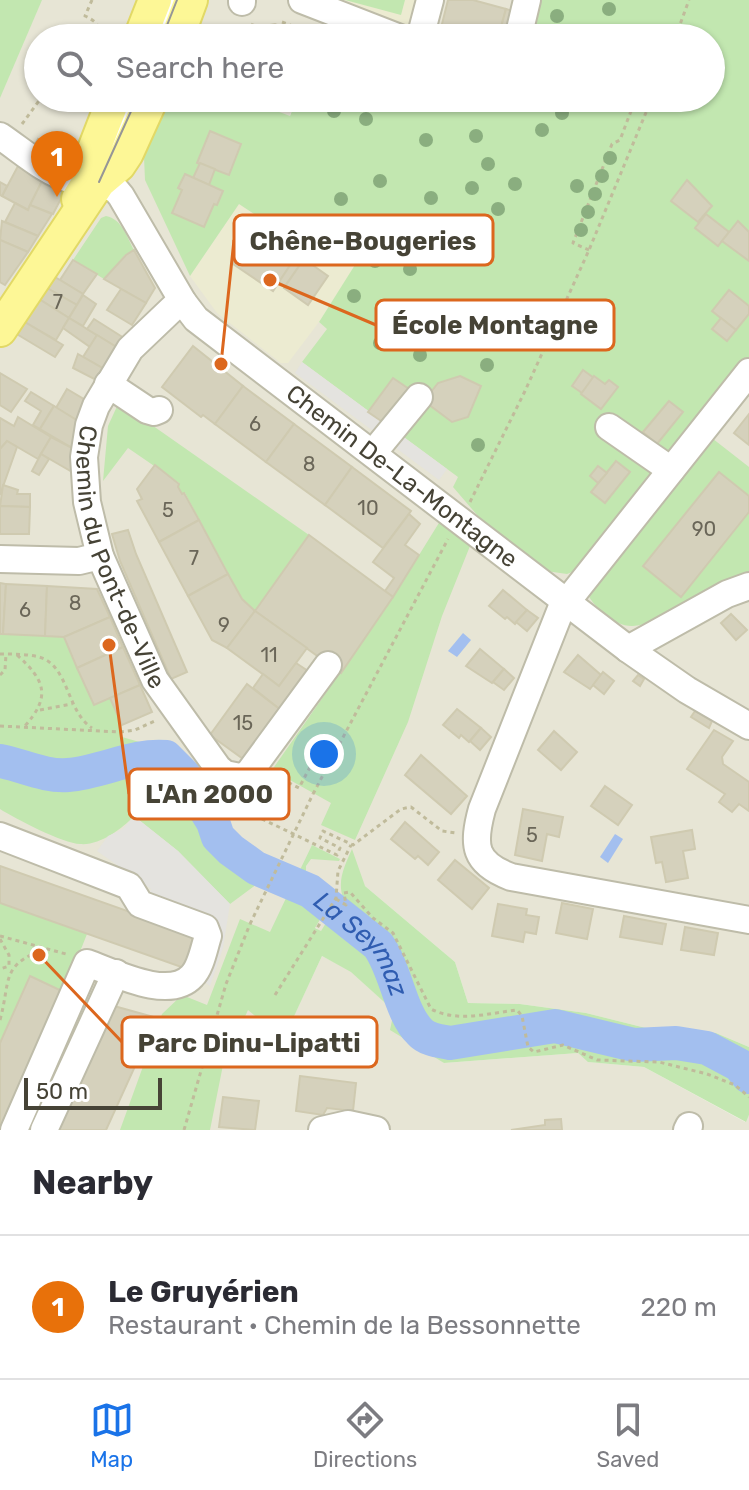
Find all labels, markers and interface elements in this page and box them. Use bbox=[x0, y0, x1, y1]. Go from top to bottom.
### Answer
search box bbox=[24, 24, 725, 112]
icon: search bbox=[52, 46, 96, 90]
text: Search here bbox=[116, 50, 284, 86]
pin: 1 bbox=[31, 131, 83, 197]
callout: Chêne-Bougeries bbox=[234, 215, 493, 265]
text: Chêne-Bougeries bbox=[250, 226, 476, 257]
house number: 7 bbox=[53, 290, 63, 314]
callout: École Montagne bbox=[376, 300, 614, 350]
text: École Montagne bbox=[392, 310, 598, 341]
street label: Chemin De-La-Montagne bbox=[281, 379, 523, 573]
house number: 6 bbox=[249, 412, 261, 436]
street label: Chemin du Pont-de-Ville bbox=[70, 423, 171, 694]
house number: 8 bbox=[303, 452, 315, 476]
house number: 10 bbox=[357, 496, 379, 520]
house number: 5 bbox=[162, 498, 174, 522]
house number: 90 bbox=[692, 517, 716, 541]
house number: 7 bbox=[189, 546, 199, 570]
house number: 8 bbox=[69, 591, 81, 615]
house number: 6 bbox=[19, 598, 31, 622]
house number: 9 bbox=[218, 613, 230, 637]
house number: 11 bbox=[260, 643, 278, 667]
house number: 15 bbox=[233, 711, 253, 735]
your location bbox=[304, 734, 344, 774]
callout: L'An 2000 bbox=[129, 769, 289, 819]
text: L'An 2000 bbox=[145, 779, 273, 810]
house number: 5 bbox=[526, 823, 538, 847]
water label: La Seymaz bbox=[308, 885, 414, 1001]
callout: Parc Dinu-Lipatti bbox=[122, 1017, 377, 1067]
text: Parc Dinu-Lipatti bbox=[137, 1028, 361, 1059]
scale bar bbox=[24, 1074, 162, 1110]
text: 50 m bbox=[36, 1078, 88, 1105]
text: Nearby bbox=[32, 1162, 153, 1203]
text: Le Gruyérien bbox=[108, 1274, 299, 1310]
text: 1 bbox=[52, 1292, 64, 1323]
text: 220 m bbox=[640, 1292, 717, 1323]
text: Restaurant · Chemin de la Bessonnette bbox=[108, 1310, 581, 1341]
tab: Map bbox=[90, 1398, 134, 1473]
tab: Directions bbox=[313, 1398, 417, 1473]
tab: Saved bbox=[597, 1398, 659, 1473]

